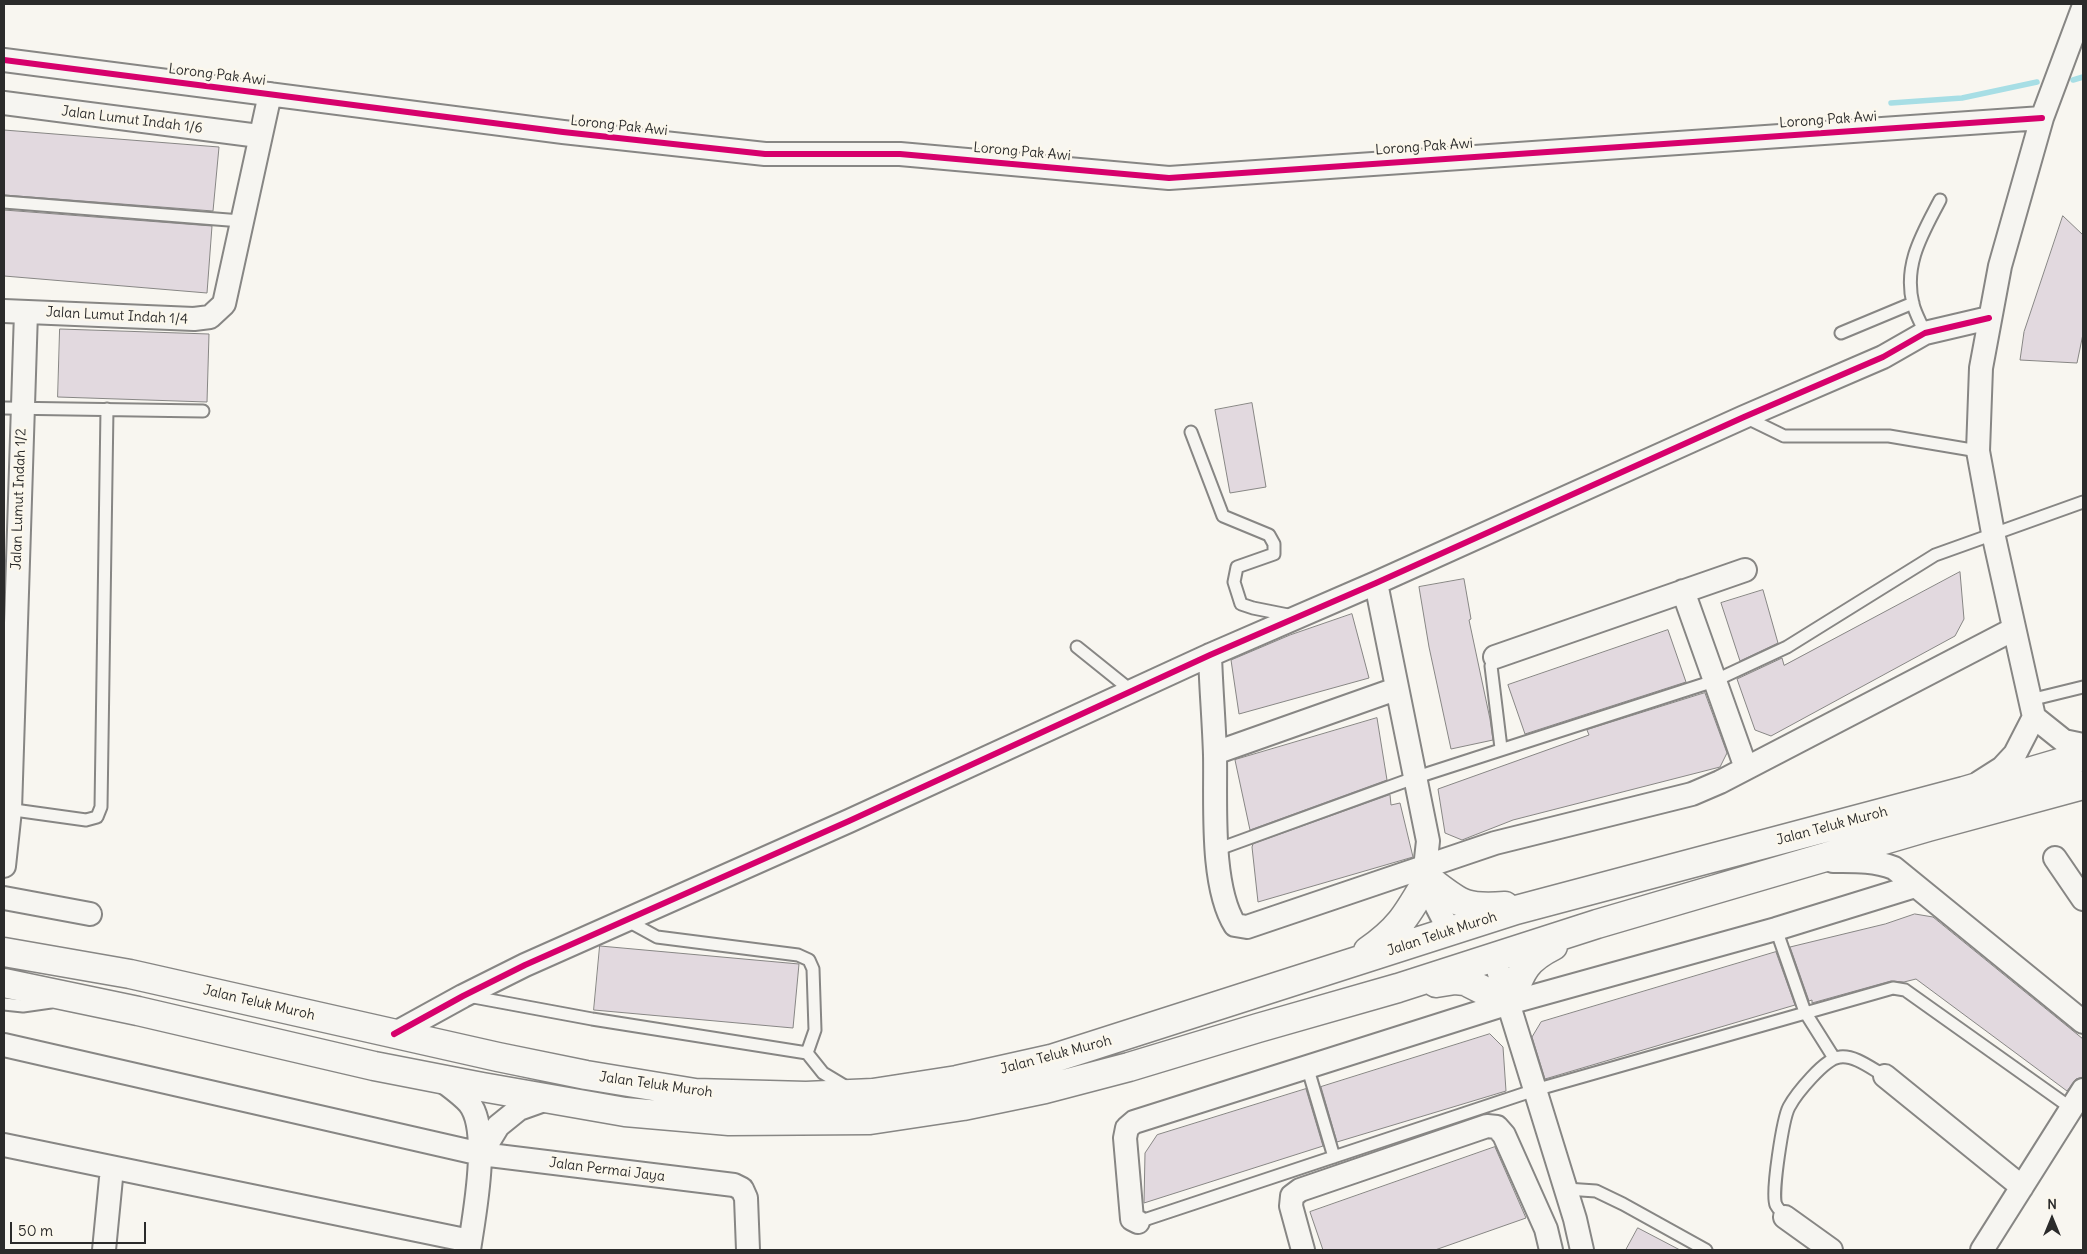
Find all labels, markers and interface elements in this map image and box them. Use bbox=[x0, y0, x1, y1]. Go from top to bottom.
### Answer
street label: Lorong Pak Awi bbox=[167, 61, 267, 89]
street label: Jalan Lumut Indah 1/6 bbox=[60, 103, 204, 137]
street label: Lorong Pak Awi bbox=[1779, 108, 1877, 132]
street label: Lorong Pak Awi bbox=[570, 113, 668, 139]
street label: Lorong Pak Awi bbox=[1375, 135, 1473, 159]
street label: Lorong Pak Awi bbox=[973, 139, 1071, 165]
street label: Jalan Lumut Indah 1/4 bbox=[46, 304, 188, 328]
street label: Jalan Lumut Indah 1/2 bbox=[8, 428, 30, 570]
street label: Jalan Teluk Muroh bbox=[1775, 803, 1889, 849]
street label: Jalan Teluk Muroh bbox=[1385, 908, 1499, 960]
street label: Jalan Teluk Muroh bbox=[201, 982, 317, 1024]
street label: Jalan Teluk Muroh bbox=[999, 1032, 1113, 1078]
street label: Jalan Teluk Muroh bbox=[598, 1069, 714, 1101]
street label: Jalan Permai Jaya bbox=[548, 1155, 666, 1185]
north arrow bbox=[2027, 1194, 2077, 1244]
text: N bbox=[2047, 1195, 2057, 1213]
scale bar bbox=[12, 1212, 149, 1244]
text: 50 m bbox=[18, 1221, 53, 1240]

